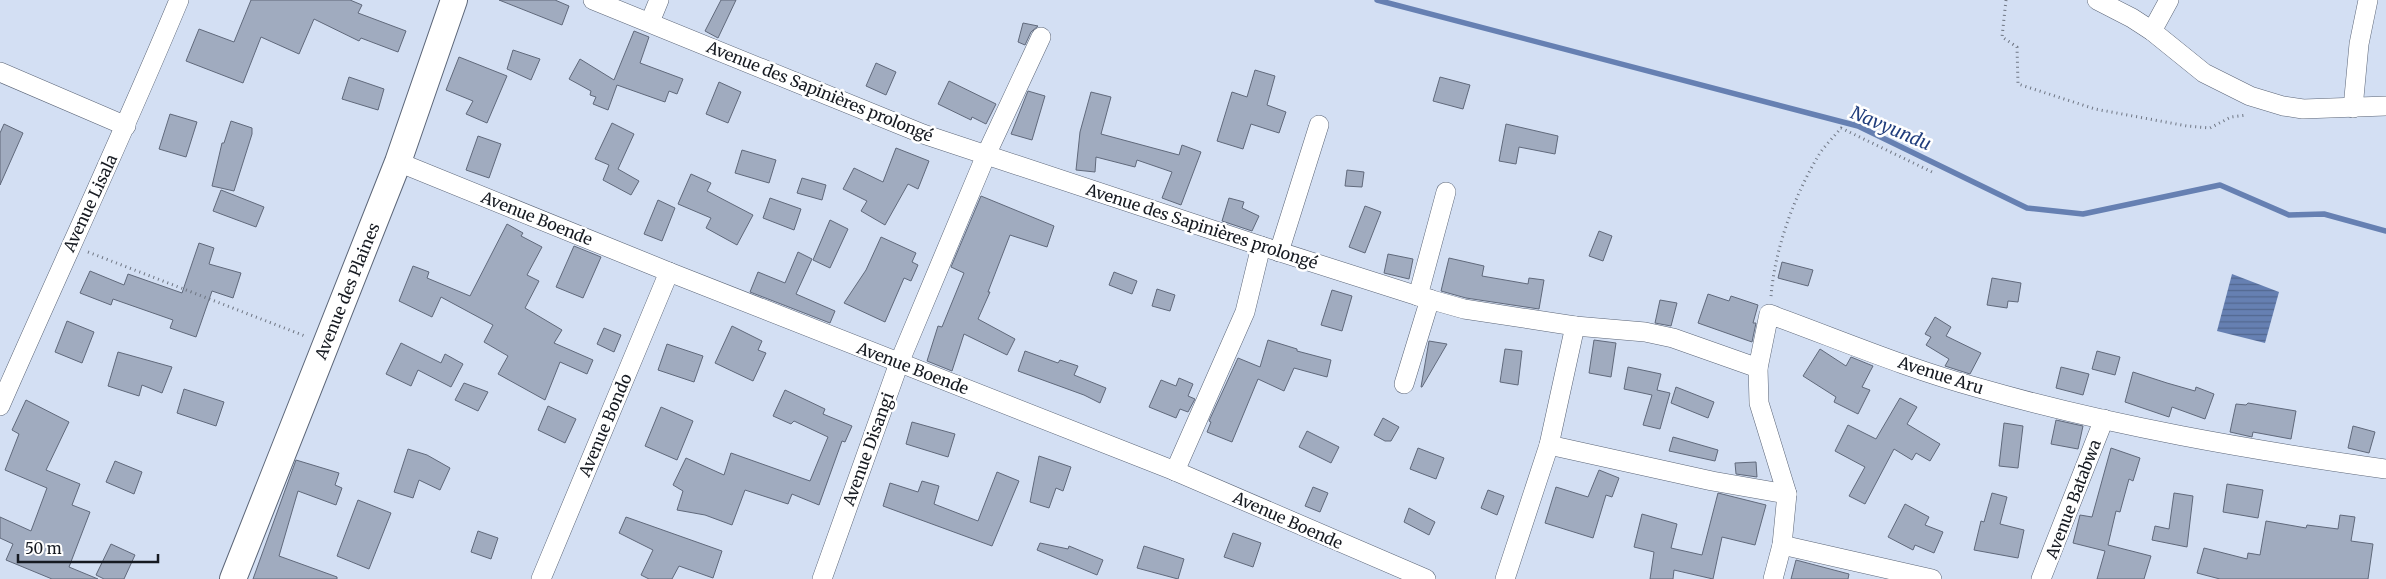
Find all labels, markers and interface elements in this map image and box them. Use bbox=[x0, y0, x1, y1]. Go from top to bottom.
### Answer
street label: Avenue des Sapinières prolongé bbox=[703, 36, 936, 146]
water label: Navyundu bbox=[1847, 101, 1935, 155]
street label: Avenue Lisala bbox=[58, 151, 121, 256]
street label: Avenue des Sapinières prolongé bbox=[1083, 179, 1320, 273]
street label: Avenue Boende bbox=[478, 186, 595, 249]
street label: Avenue des Plaines bbox=[310, 220, 384, 363]
street label: Avenue Boende bbox=[853, 337, 972, 398]
street label: Avenue Aru bbox=[1895, 351, 1986, 398]
street label: Avenue Bondo bbox=[574, 370, 636, 480]
street label: Avenue Disangi bbox=[838, 390, 898, 509]
street label: Avenue Batabwa bbox=[2041, 436, 2105, 562]
street label: Avenue Boende bbox=[1229, 486, 1346, 553]
scale bar bbox=[18, 532, 158, 564]
text: 50 m bbox=[25, 539, 62, 558]

